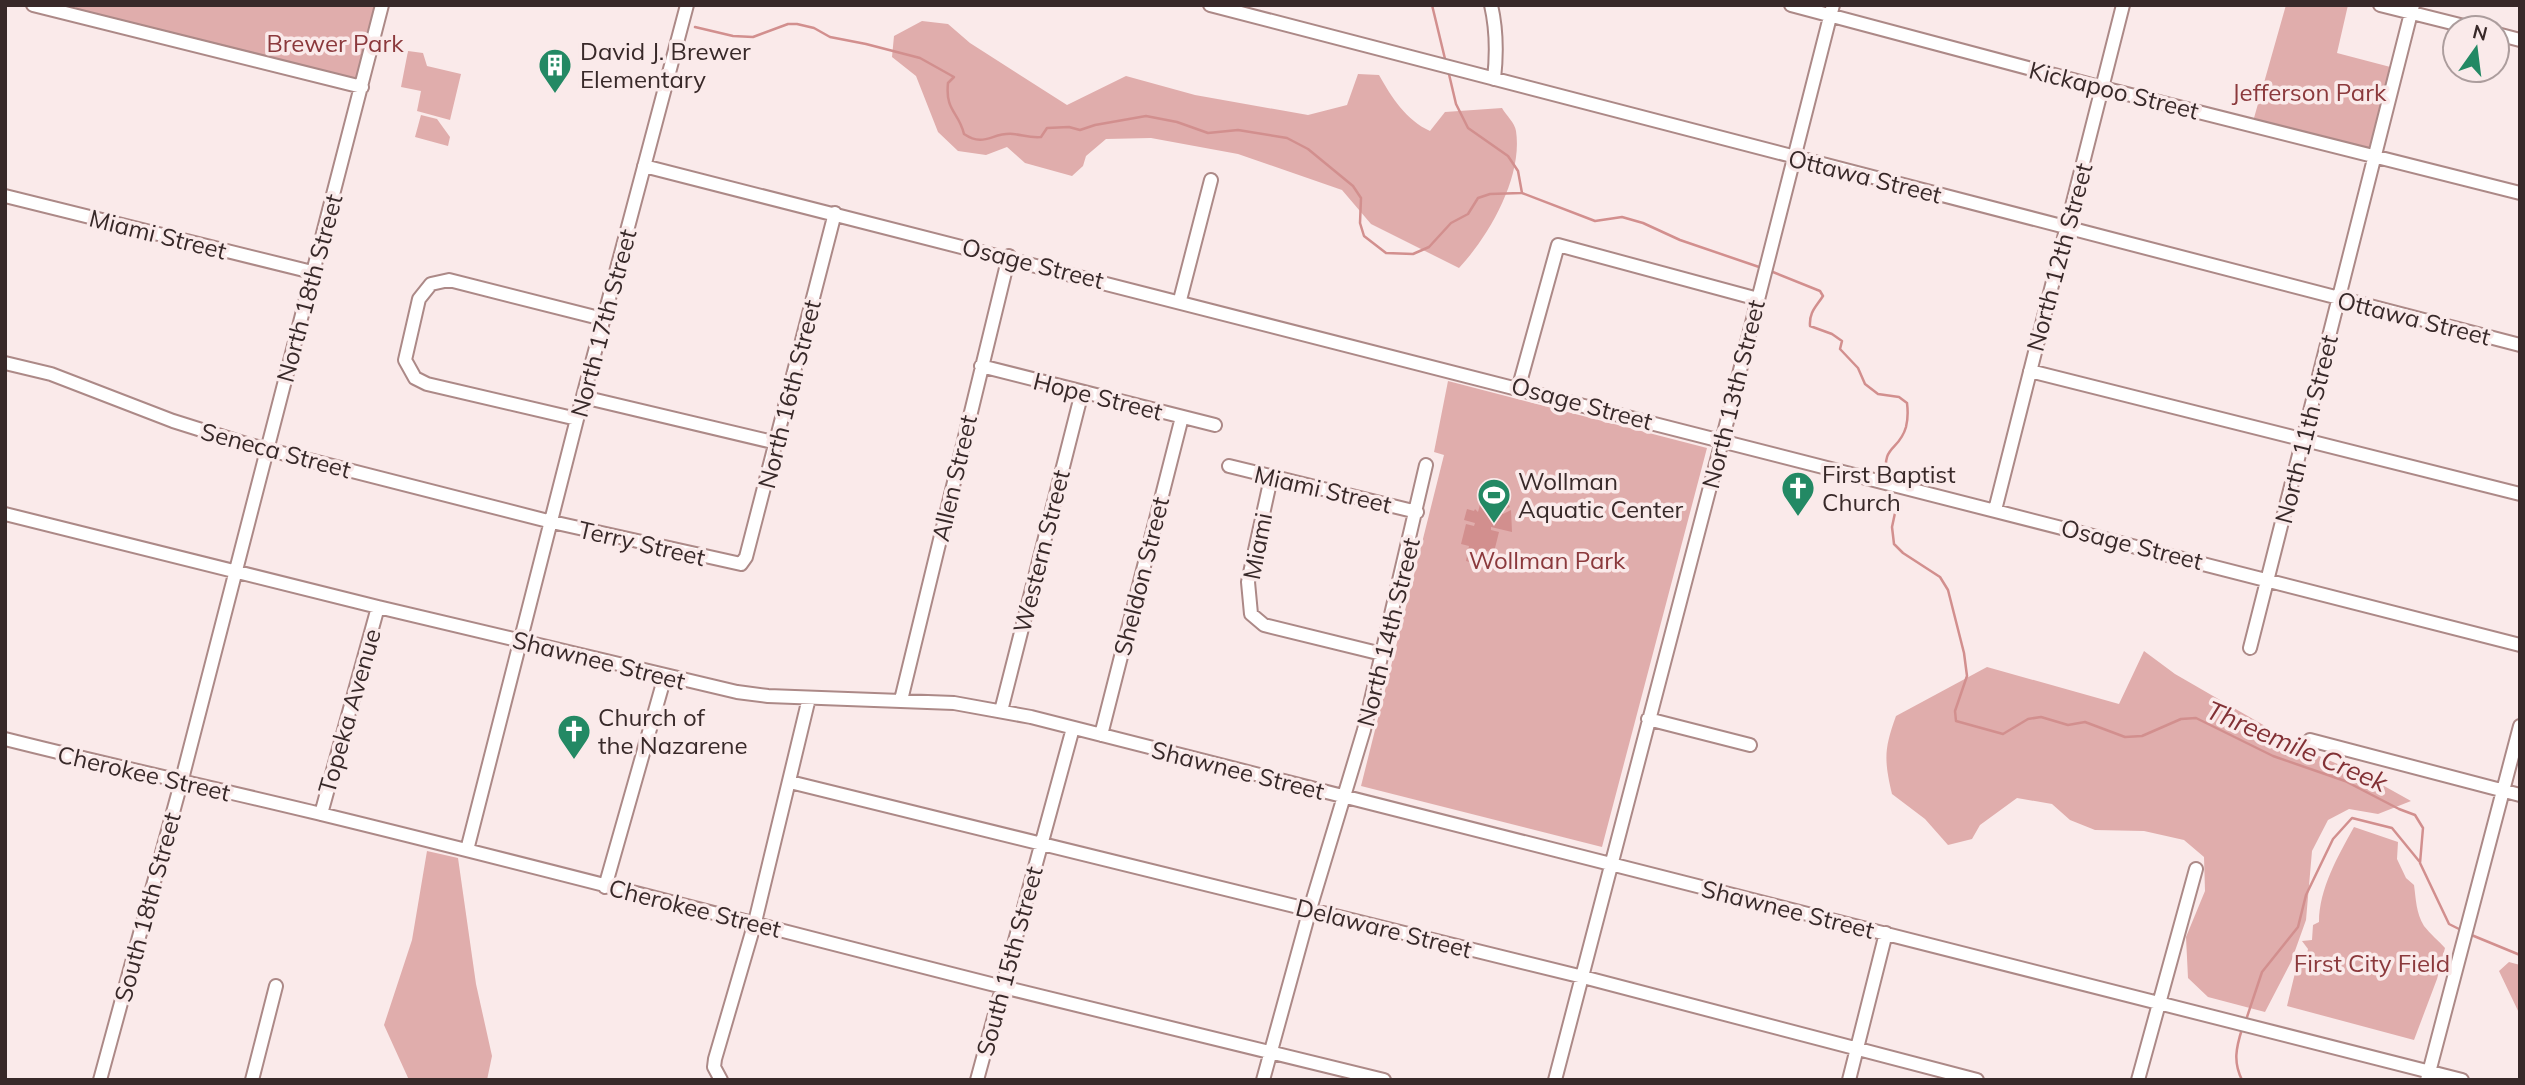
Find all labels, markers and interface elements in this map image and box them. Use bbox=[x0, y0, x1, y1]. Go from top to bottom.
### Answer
north arrow bbox=[2441, 14, 2511, 84]
text: N bbox=[2470, 19, 2490, 46]
park label: Brewer Park bbox=[266, 28, 404, 58]
place label: David J. Brewer Elementary bbox=[580, 36, 751, 94]
building icon: David J. Brewer Elementary bbox=[536, 46, 574, 95]
street label: Kickapoo Street bbox=[2026, 54, 2202, 126]
park label: Jefferson Park bbox=[2232, 77, 2387, 107]
street label: Ottawa Street bbox=[1785, 142, 1945, 210]
street label: North 12th Street bbox=[2019, 160, 2099, 354]
street label: North 18th Street bbox=[269, 191, 349, 385]
street label: Miami Street bbox=[86, 202, 230, 266]
street label: North 17th Street bbox=[563, 226, 643, 420]
street label: Osage Street bbox=[959, 231, 1107, 295]
street label: Ottawa Street bbox=[2334, 284, 2494, 352]
street label: North 16th Street bbox=[751, 296, 827, 492]
street label: North 13th Street bbox=[1695, 296, 1771, 492]
street label: North 11th Street bbox=[2268, 331, 2344, 527]
street label: Hope Street bbox=[1030, 365, 1166, 427]
street label: Osage Street bbox=[1508, 370, 1656, 436]
street label: Allen Street bbox=[925, 412, 983, 544]
street label: Seneca Street bbox=[198, 416, 354, 484]
street label: Miami Street bbox=[1251, 459, 1395, 519]
place label: First Baptist Church bbox=[1822, 459, 1956, 517]
street label: Western Street bbox=[1006, 466, 1076, 636]
place label: Wollman Aquatic Center bbox=[1518, 466, 1683, 524]
church icon: First Baptist Church bbox=[1779, 469, 1817, 518]
sports icon: Wollman Aquatic Center bbox=[1475, 476, 1513, 525]
street label: Sheldon Street bbox=[1107, 493, 1175, 659]
street label: Miami bbox=[1236, 510, 1278, 582]
street label: Osage Street bbox=[2058, 512, 2206, 576]
street label: Terry Street bbox=[576, 514, 708, 572]
street label: North 14th Street bbox=[1350, 534, 1426, 730]
park label: Wollman Park bbox=[1469, 545, 1626, 575]
street label: Shawnee Street bbox=[510, 624, 688, 696]
street label: Topeka Avenue bbox=[311, 625, 387, 797]
water label: Threemile Creek bbox=[2202, 693, 2393, 799]
place label: Church of the Nazarene bbox=[598, 702, 748, 760]
church icon: Church of the Nazarene bbox=[555, 712, 593, 761]
street label: Shawnee Street bbox=[1149, 734, 1327, 806]
street label: Cherokee Street bbox=[55, 739, 233, 807]
street label: South 18th Street bbox=[107, 809, 187, 1005]
street label: South 15th Street bbox=[969, 863, 1049, 1059]
street label: Cherokee Street bbox=[606, 872, 784, 944]
street label: Shawnee Street bbox=[1699, 873, 1877, 945]
street label: Delaware Street bbox=[1293, 892, 1475, 964]
park label: First City Field bbox=[2294, 948, 2450, 978]

